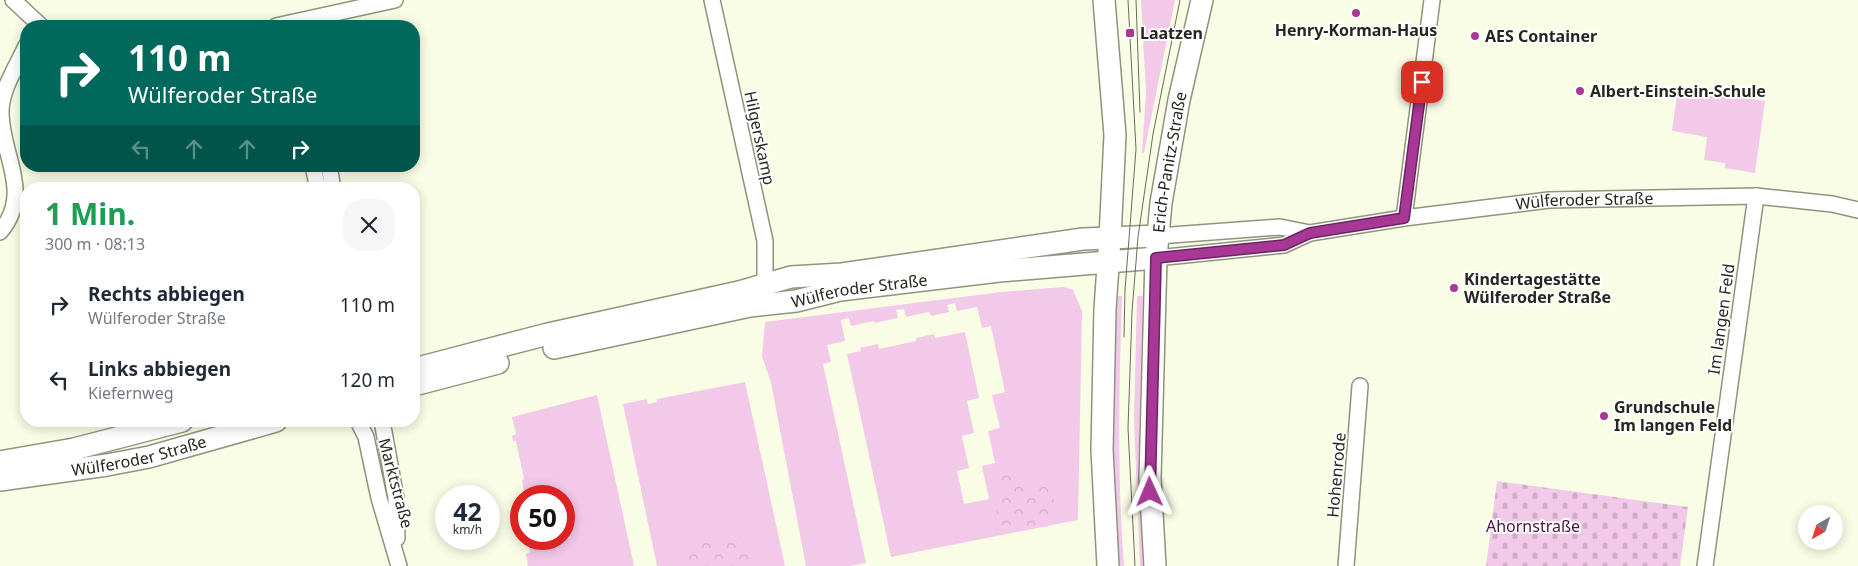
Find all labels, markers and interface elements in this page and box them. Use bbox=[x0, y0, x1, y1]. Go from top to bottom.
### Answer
marker: Henry-Korman-Haus bbox=[1350, 7, 1362, 19]
place label: Henry-Korman-Haus bbox=[1275, 19, 1437, 41]
place label: Laatzen bbox=[1140, 22, 1203, 44]
place label: AES Container bbox=[1485, 25, 1597, 47]
marker: Laatzen bbox=[1124, 27, 1136, 39]
marker: AES Container bbox=[1469, 30, 1481, 42]
text: 110 m bbox=[128, 34, 231, 81]
icon: right bbox=[45, 40, 110, 105]
pin bbox=[1401, 61, 1443, 103]
icon: arrive bbox=[1408, 68, 1436, 96]
text: Wülferoder Straße bbox=[128, 79, 318, 109]
place label: Albert-Einstein-Schule bbox=[1590, 80, 1766, 102]
marker: Albert-Einstein-Schule bbox=[1574, 85, 1586, 97]
street label: Hilgerskamp bbox=[739, 89, 781, 187]
street label: Erich-Panitz-Straße bbox=[1147, 89, 1192, 234]
icon: left bbox=[127, 135, 155, 163]
icon: ahead bbox=[180, 135, 208, 163]
icon: ahead bbox=[233, 135, 261, 163]
icon: right bbox=[286, 135, 314, 163]
street label: Wülferoder Straße bbox=[1514, 187, 1654, 215]
text: 1 Min. bbox=[45, 193, 135, 234]
button: close bbox=[343, 199, 395, 251]
text: 300 m · 08:13 bbox=[45, 233, 145, 255]
street label: Im langen Feld bbox=[1702, 262, 1740, 376]
place label: Kindertagestätte Wülferoder Straße bbox=[1464, 268, 1611, 308]
street label: Wülferoder Straße bbox=[789, 269, 929, 313]
text: Rechts abbiegen bbox=[88, 281, 245, 307]
marker: Kindertagestätte Wülferoder Straße bbox=[1448, 282, 1460, 294]
icon: right bbox=[45, 291, 73, 319]
text: 110 m bbox=[340, 292, 395, 318]
text: Wülferoder Straße bbox=[88, 307, 226, 329]
text: Links abbiegen bbox=[88, 356, 231, 382]
icon: left bbox=[45, 366, 73, 394]
text: 120 m bbox=[340, 367, 395, 393]
text: Kiefernweg bbox=[88, 382, 174, 404]
place label: Grundschule Im langen Feld bbox=[1614, 396, 1732, 436]
marker: Grundschule Im langen Feld bbox=[1598, 410, 1610, 422]
street label: Wülferoder Straße bbox=[70, 430, 209, 481]
street label: Hohenrode bbox=[1321, 432, 1351, 518]
street label: Marktstraße bbox=[373, 436, 419, 530]
position arrow bbox=[1123, 465, 1175, 517]
speed limit sign: 50 bbox=[510, 485, 575, 550]
text: 42 bbox=[453, 494, 482, 528]
north arrow bbox=[1798, 505, 1842, 550]
map controls bbox=[1798, 505, 1843, 550]
park label: Ahornstraße bbox=[1486, 515, 1580, 537]
text: km/h bbox=[453, 521, 482, 538]

